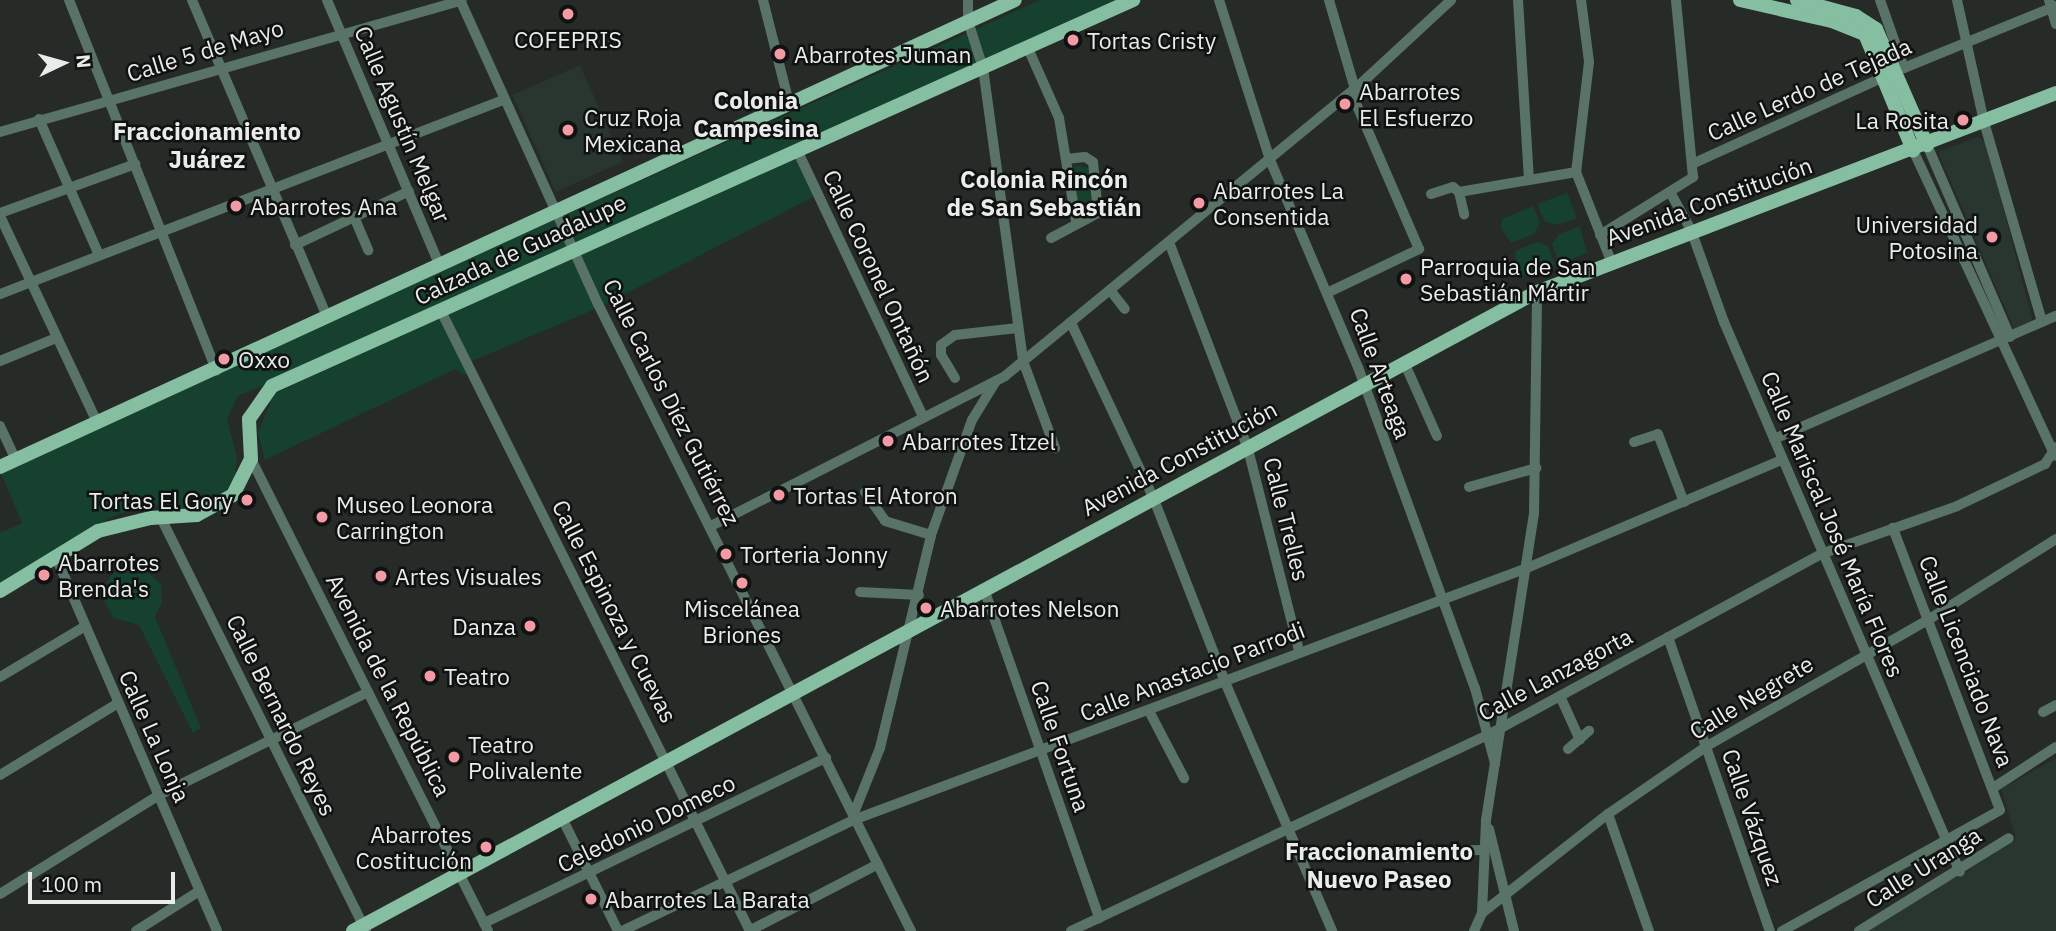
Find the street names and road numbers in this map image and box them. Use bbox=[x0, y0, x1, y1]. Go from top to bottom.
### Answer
street label: Calle 5 de Mayo bbox=[123, 13, 287, 87]
street label: Calle Agustín Melgar bbox=[349, 22, 457, 226]
street label: Calle Lerdo de Tejada bbox=[1703, 32, 1915, 146]
street label: Avenida Constitución bbox=[1602, 151, 1816, 251]
street label: Calle Coronel Ontañón bbox=[818, 165, 940, 387]
street label: Calzada de Guadalupe bbox=[410, 188, 630, 310]
street label: Calle Carlos Díez Gutiérrez bbox=[598, 274, 746, 530]
street label: Calle Arteaga bbox=[1345, 304, 1417, 442]
street label: Calle Mariscal José María Flores bbox=[1756, 367, 1910, 681]
street label: Avenida Constitución bbox=[1077, 395, 1281, 521]
street label: Calle Trelles bbox=[1258, 454, 1316, 584]
street label: Calle Espinoza y Cuevas bbox=[547, 495, 683, 727]
street label: Calle Licenciado Nava bbox=[1914, 551, 2020, 771]
street label: Avenida de la República bbox=[321, 569, 457, 801]
street label: Calle Bernardo Reyes bbox=[221, 610, 343, 820]
street label: Calle Anastacio Parrodi bbox=[1076, 615, 1308, 727]
street label: Calle Lanzagorta bbox=[1473, 622, 1637, 726]
street label: Calle Negrete bbox=[1684, 649, 1818, 745]
street label: Calle La Lonja bbox=[114, 666, 196, 806]
street label: Calle Fortuna bbox=[1026, 677, 1096, 815]
street label: Calle Vázquez bbox=[1717, 745, 1789, 889]
street label: Celedonio Domeco bbox=[553, 768, 739, 878]
street label: Calle Uranga bbox=[1860, 821, 1986, 913]

